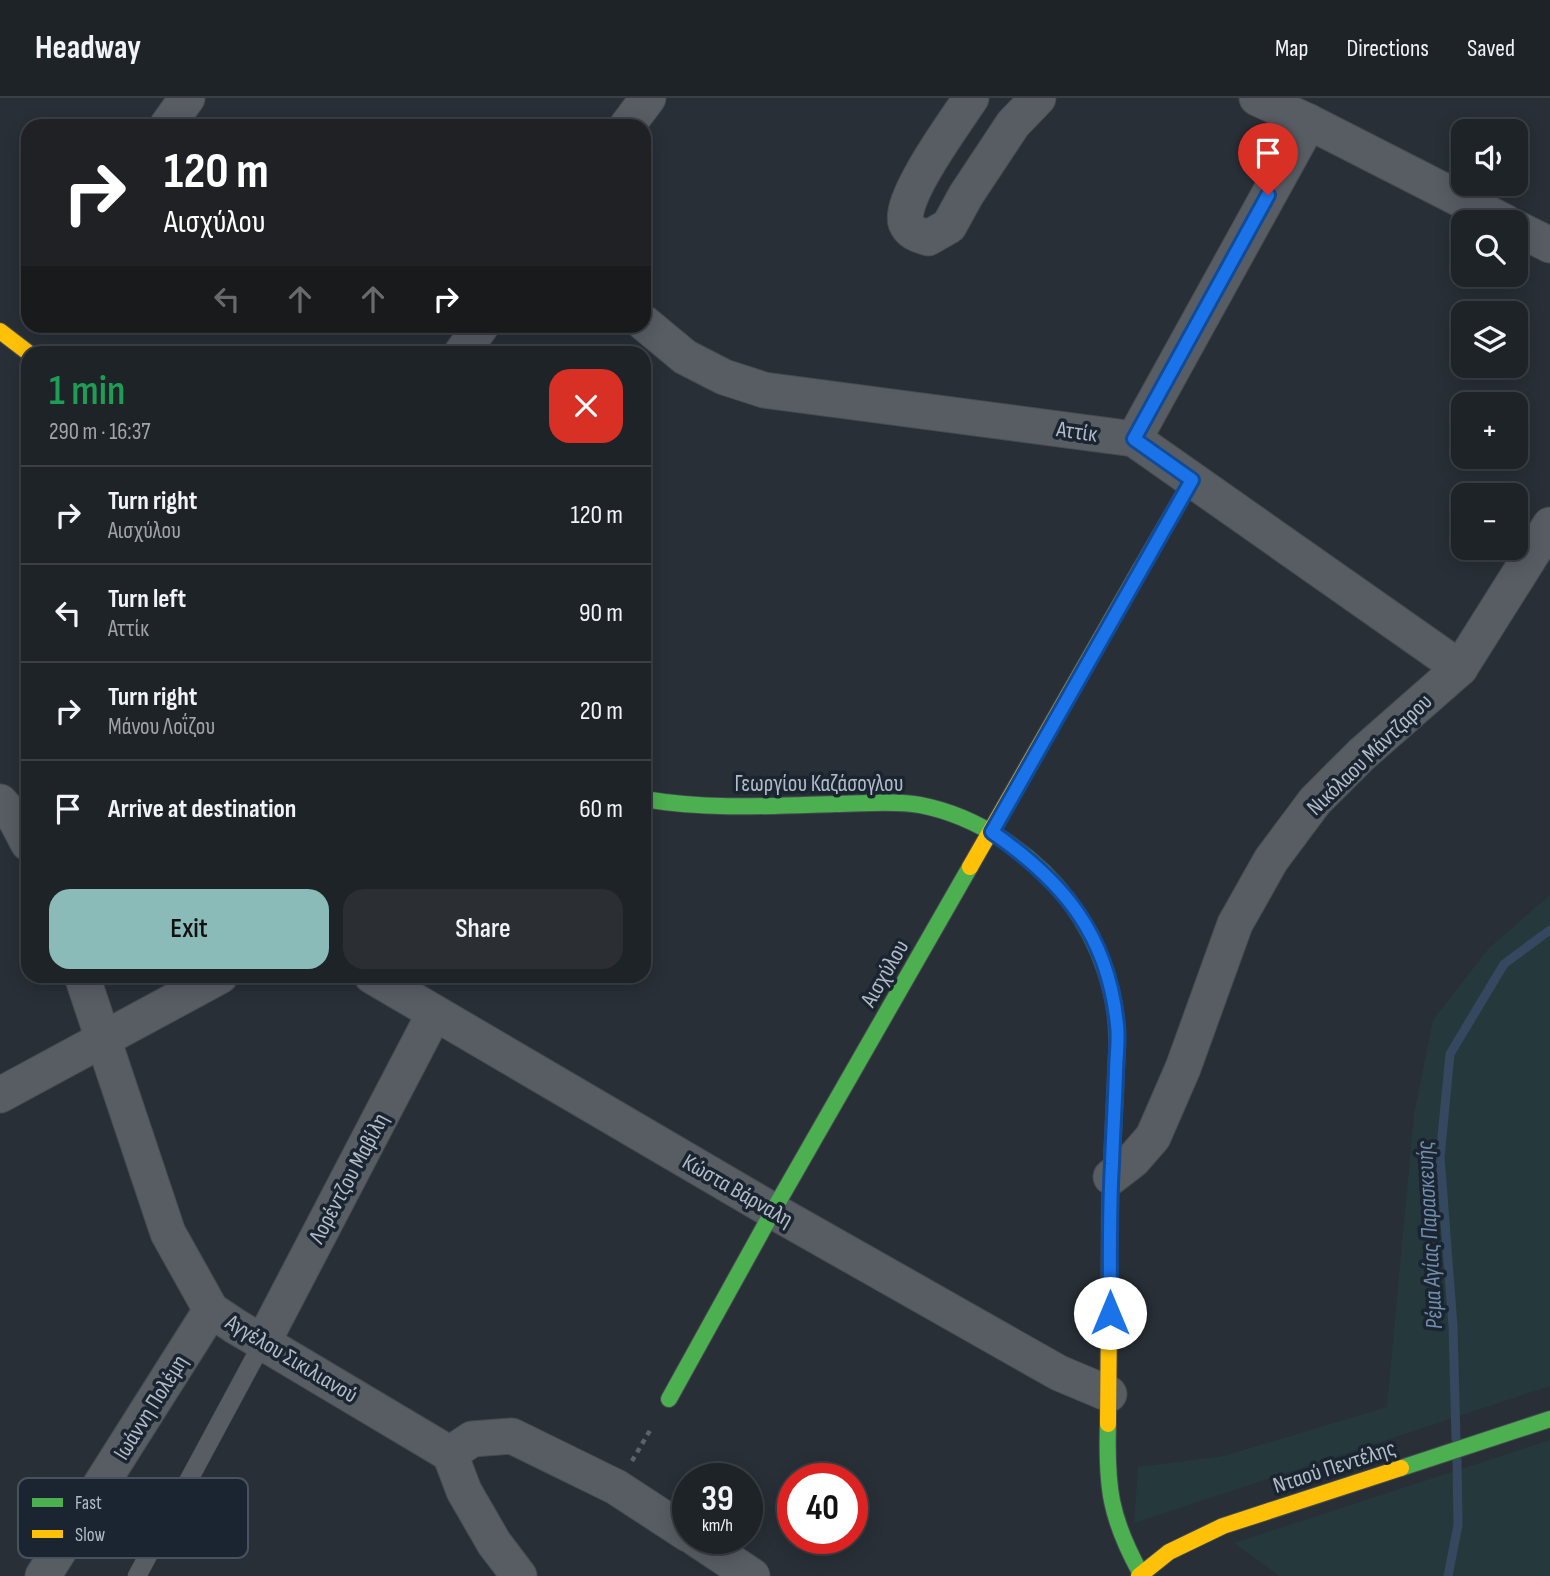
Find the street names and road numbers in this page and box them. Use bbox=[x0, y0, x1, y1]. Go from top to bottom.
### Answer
street label: Αττίκ bbox=[1054, 415, 1099, 449]
street label: Νικόλαου Μάντζαρου bbox=[1301, 688, 1438, 822]
street label: Γεωργίου Καζάσογλου bbox=[734, 770, 904, 798]
street label: Αισχύλου bbox=[854, 935, 915, 1013]
street label: Λορέντζου Μαβίλη bbox=[302, 1109, 395, 1249]
street label: Κώστα Βάρναλη bbox=[677, 1148, 798, 1234]
street label: Αγγέλου Σικιλιανού bbox=[220, 1308, 363, 1409]
street label: Ιωάννη Πολέμη bbox=[108, 1350, 194, 1465]
street label: Νταού Πεντέλης bbox=[1269, 1434, 1399, 1500]

